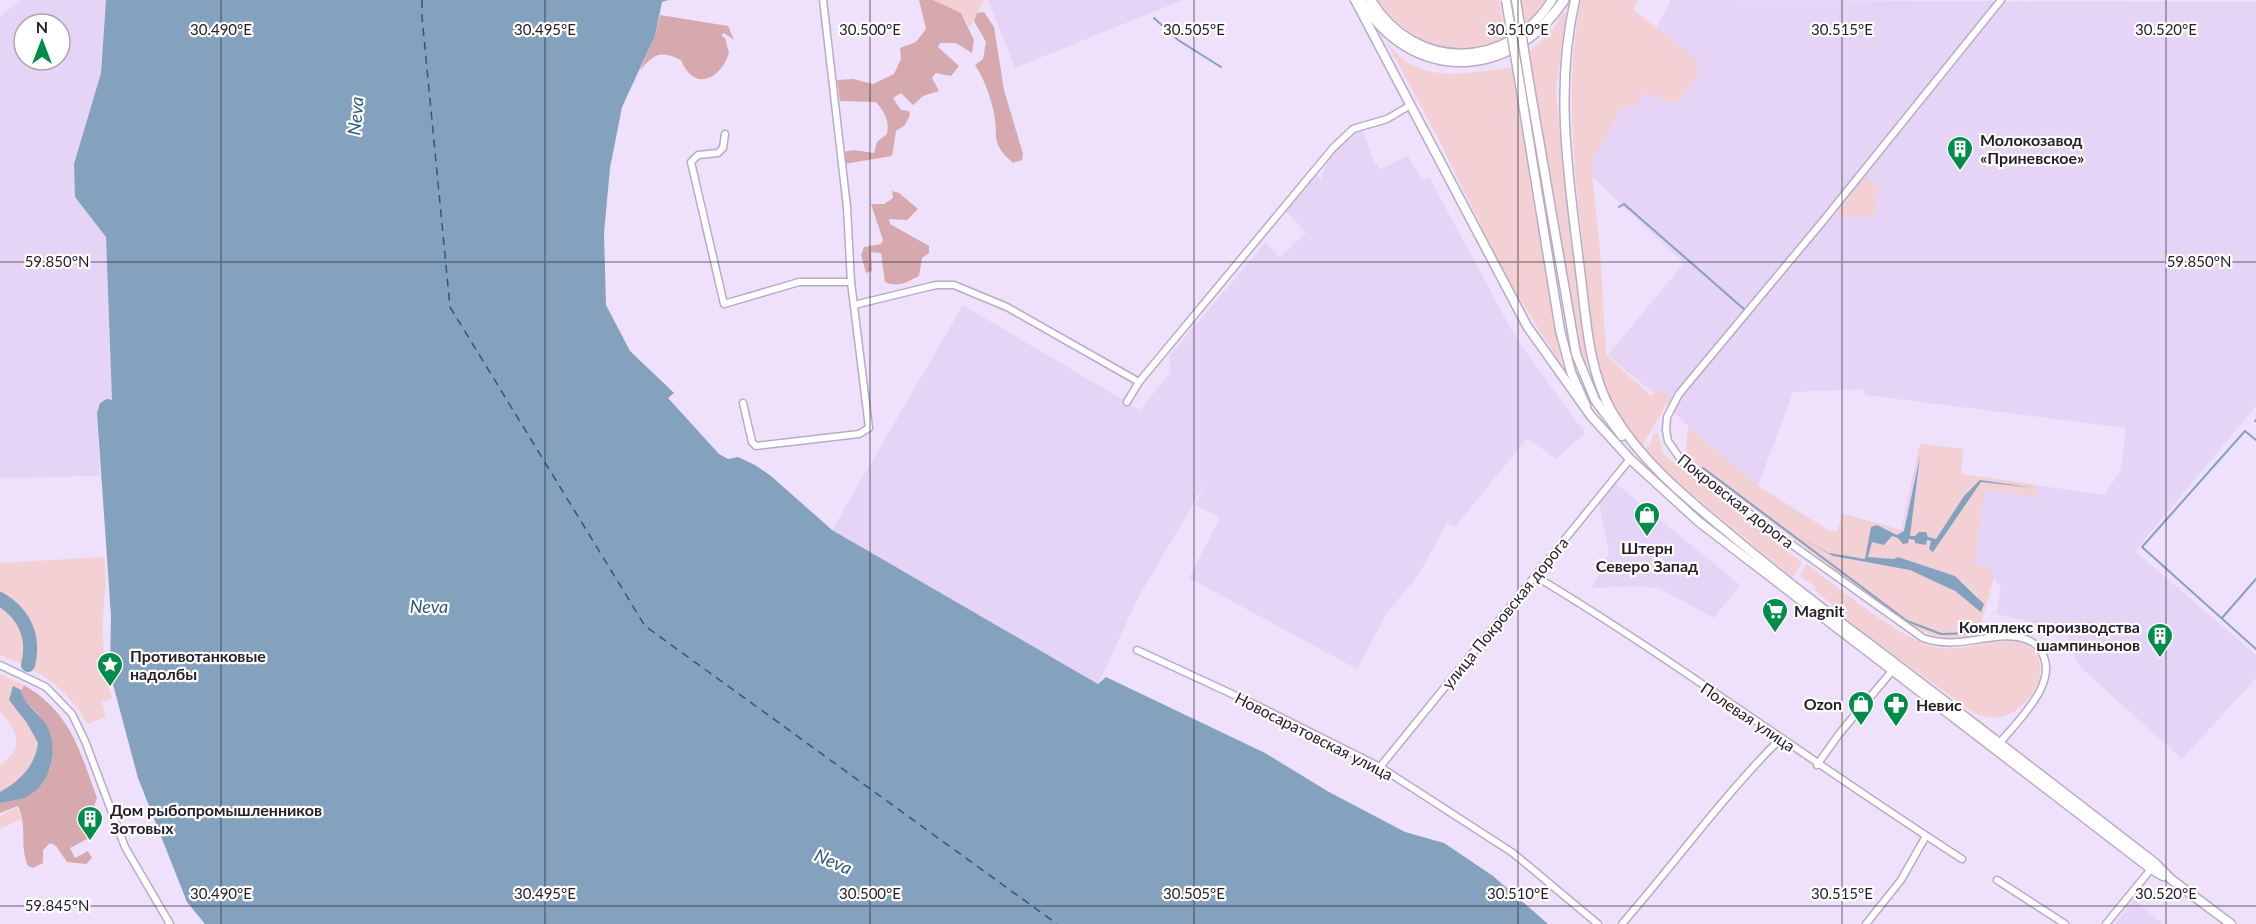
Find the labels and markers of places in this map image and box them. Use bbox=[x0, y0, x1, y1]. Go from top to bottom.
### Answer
place label: Молокозавод «Приневское» bbox=[1980, 130, 2084, 167]
building icon: Молокозавод «Приневское» bbox=[1945, 134, 1975, 172]
shop icon: Штерн Северо Запад bbox=[1632, 500, 1662, 538]
place label: Штерн Северо Запад bbox=[1596, 538, 1698, 575]
supermarket icon: Magnit bbox=[1760, 596, 1790, 634]
place label: Magnit bbox=[1794, 601, 1845, 620]
place label: Комплекс производства шампиньонов bbox=[1959, 617, 2140, 654]
building icon: Комплекс производства шампиньонов bbox=[2145, 621, 2175, 659]
place label: Противотанковые надолбы bbox=[130, 646, 266, 683]
place icon: Противотанковые надолбы bbox=[95, 650, 125, 688]
shop icon: Ozon bbox=[1846, 689, 1876, 727]
pharmacy icon: Невис bbox=[1881, 690, 1911, 728]
place label: Ozon bbox=[1804, 694, 1842, 713]
place label: Невис bbox=[1916, 695, 1962, 714]
place label: Дом рыбопромышленников Зотовых bbox=[110, 800, 322, 837]
building icon: Дом рыбопромышленников Зотовых bbox=[75, 804, 105, 842]

